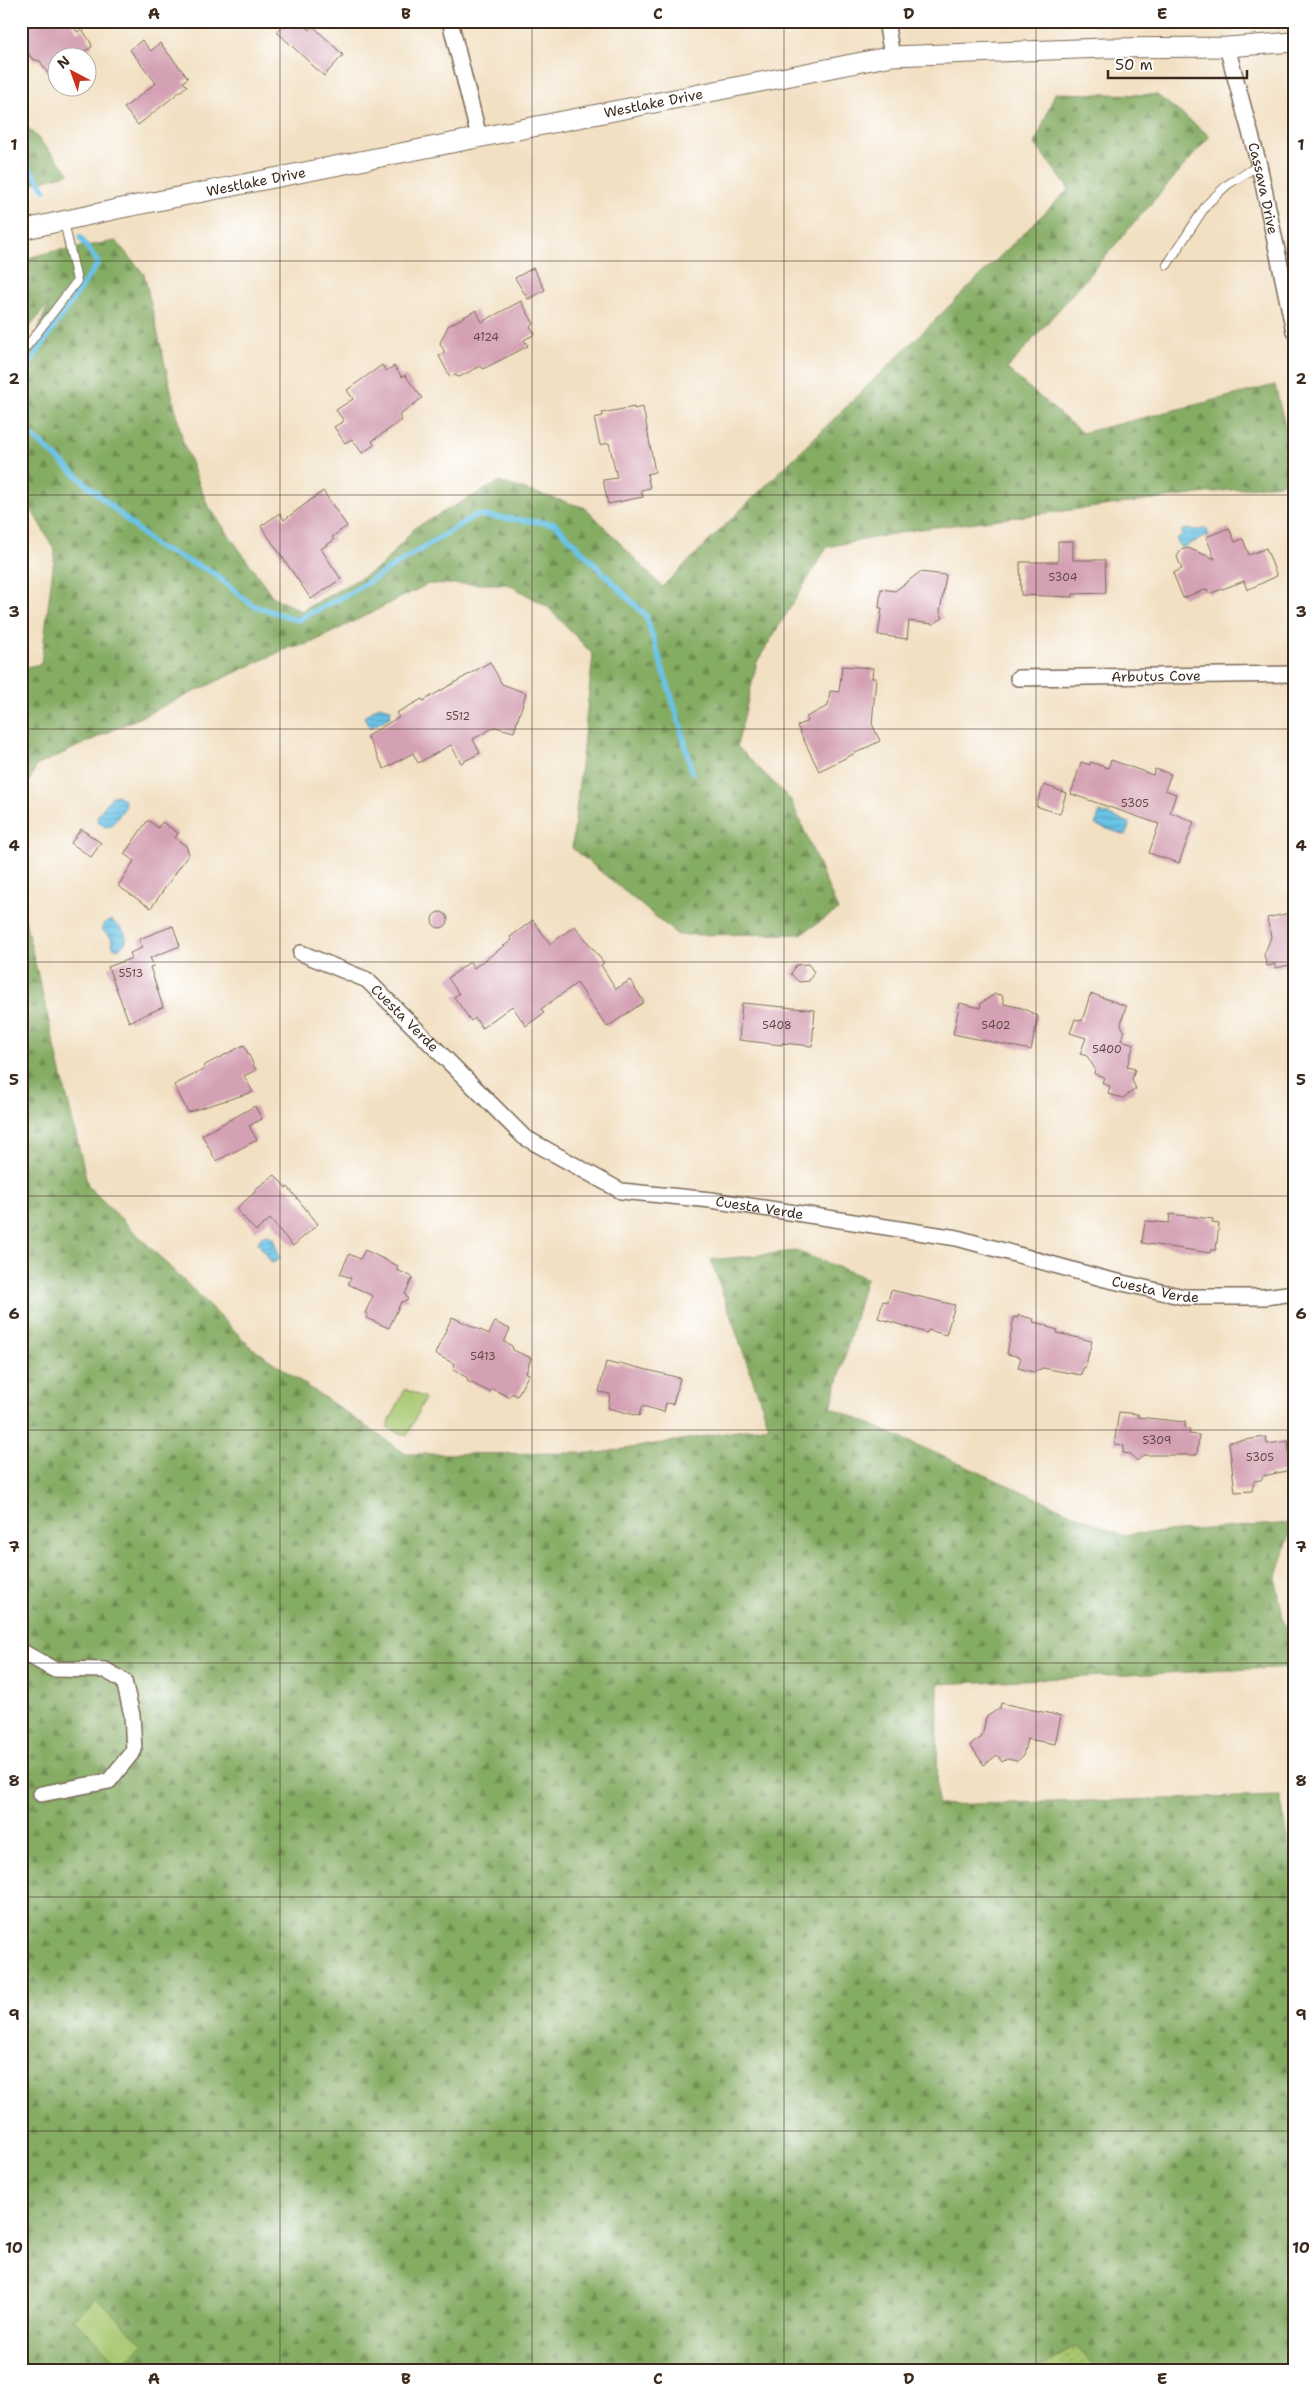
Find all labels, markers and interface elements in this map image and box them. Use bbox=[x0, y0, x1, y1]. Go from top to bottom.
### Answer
text: A bbox=[148, 3, 160, 24]
text: B bbox=[401, 3, 411, 24]
text: C bbox=[653, 3, 663, 24]
text: D bbox=[903, 3, 915, 24]
text: E bbox=[1157, 3, 1167, 24]
north arrow bbox=[48, 48, 98, 98]
scale bar bbox=[1108, 48, 1246, 80]
text: N bbox=[53, 52, 74, 73]
text: 50 m bbox=[1115, 55, 1153, 75]
street label: Westlake Drive bbox=[602, 85, 705, 122]
text: 1 bbox=[10, 134, 18, 155]
text: 1 bbox=[1297, 134, 1305, 155]
street label: Cassava Drive bbox=[1244, 140, 1282, 236]
street label: Westlake Drive bbox=[205, 163, 307, 200]
house number: 4124 bbox=[473, 330, 499, 345]
text: 2 bbox=[8, 368, 20, 389]
text: 2 bbox=[1295, 368, 1307, 389]
house number: 5304 bbox=[1049, 570, 1078, 585]
text: 3 bbox=[8, 601, 20, 622]
text: 3 bbox=[1295, 601, 1307, 622]
street label: Arbutus Cove bbox=[1111, 666, 1201, 686]
house number: 5512 bbox=[446, 709, 470, 724]
house number: 5305 bbox=[1121, 796, 1149, 811]
text: 4 bbox=[8, 835, 20, 856]
text: 4 bbox=[1295, 835, 1307, 856]
house number: 5513 bbox=[119, 966, 143, 981]
street label: Cuesta Verde bbox=[367, 980, 443, 1056]
house number: 5408 bbox=[762, 1018, 792, 1033]
house number: 5402 bbox=[982, 1018, 1010, 1033]
house number: 5400 bbox=[1092, 1042, 1122, 1057]
text: 5 bbox=[9, 1069, 19, 1090]
text: 5 bbox=[1296, 1069, 1306, 1090]
street label: Cuesta Verde bbox=[714, 1192, 805, 1223]
street label: Cuesta Verde bbox=[1110, 1272, 1199, 1306]
text: 6 bbox=[8, 1303, 20, 1324]
text: 6 bbox=[1295, 1303, 1307, 1324]
house number: 5413 bbox=[470, 1349, 496, 1364]
house number: 5309 bbox=[1143, 1433, 1171, 1448]
house number: 5305 bbox=[1246, 1450, 1274, 1465]
text: 7 bbox=[8, 1536, 20, 1557]
text: 7 bbox=[1295, 1536, 1307, 1557]
text: 8 bbox=[8, 1770, 20, 1791]
text: 8 bbox=[1295, 1770, 1307, 1791]
text: 9 bbox=[8, 2004, 20, 2025]
text: 9 bbox=[1295, 2004, 1307, 2025]
text: 10 bbox=[5, 2237, 23, 2258]
text: 10 bbox=[1292, 2237, 1310, 2258]
text: A bbox=[148, 2368, 160, 2389]
text: B bbox=[401, 2368, 411, 2389]
text: C bbox=[653, 2368, 663, 2389]
text: D bbox=[903, 2368, 915, 2389]
text: E bbox=[1157, 2368, 1167, 2389]

